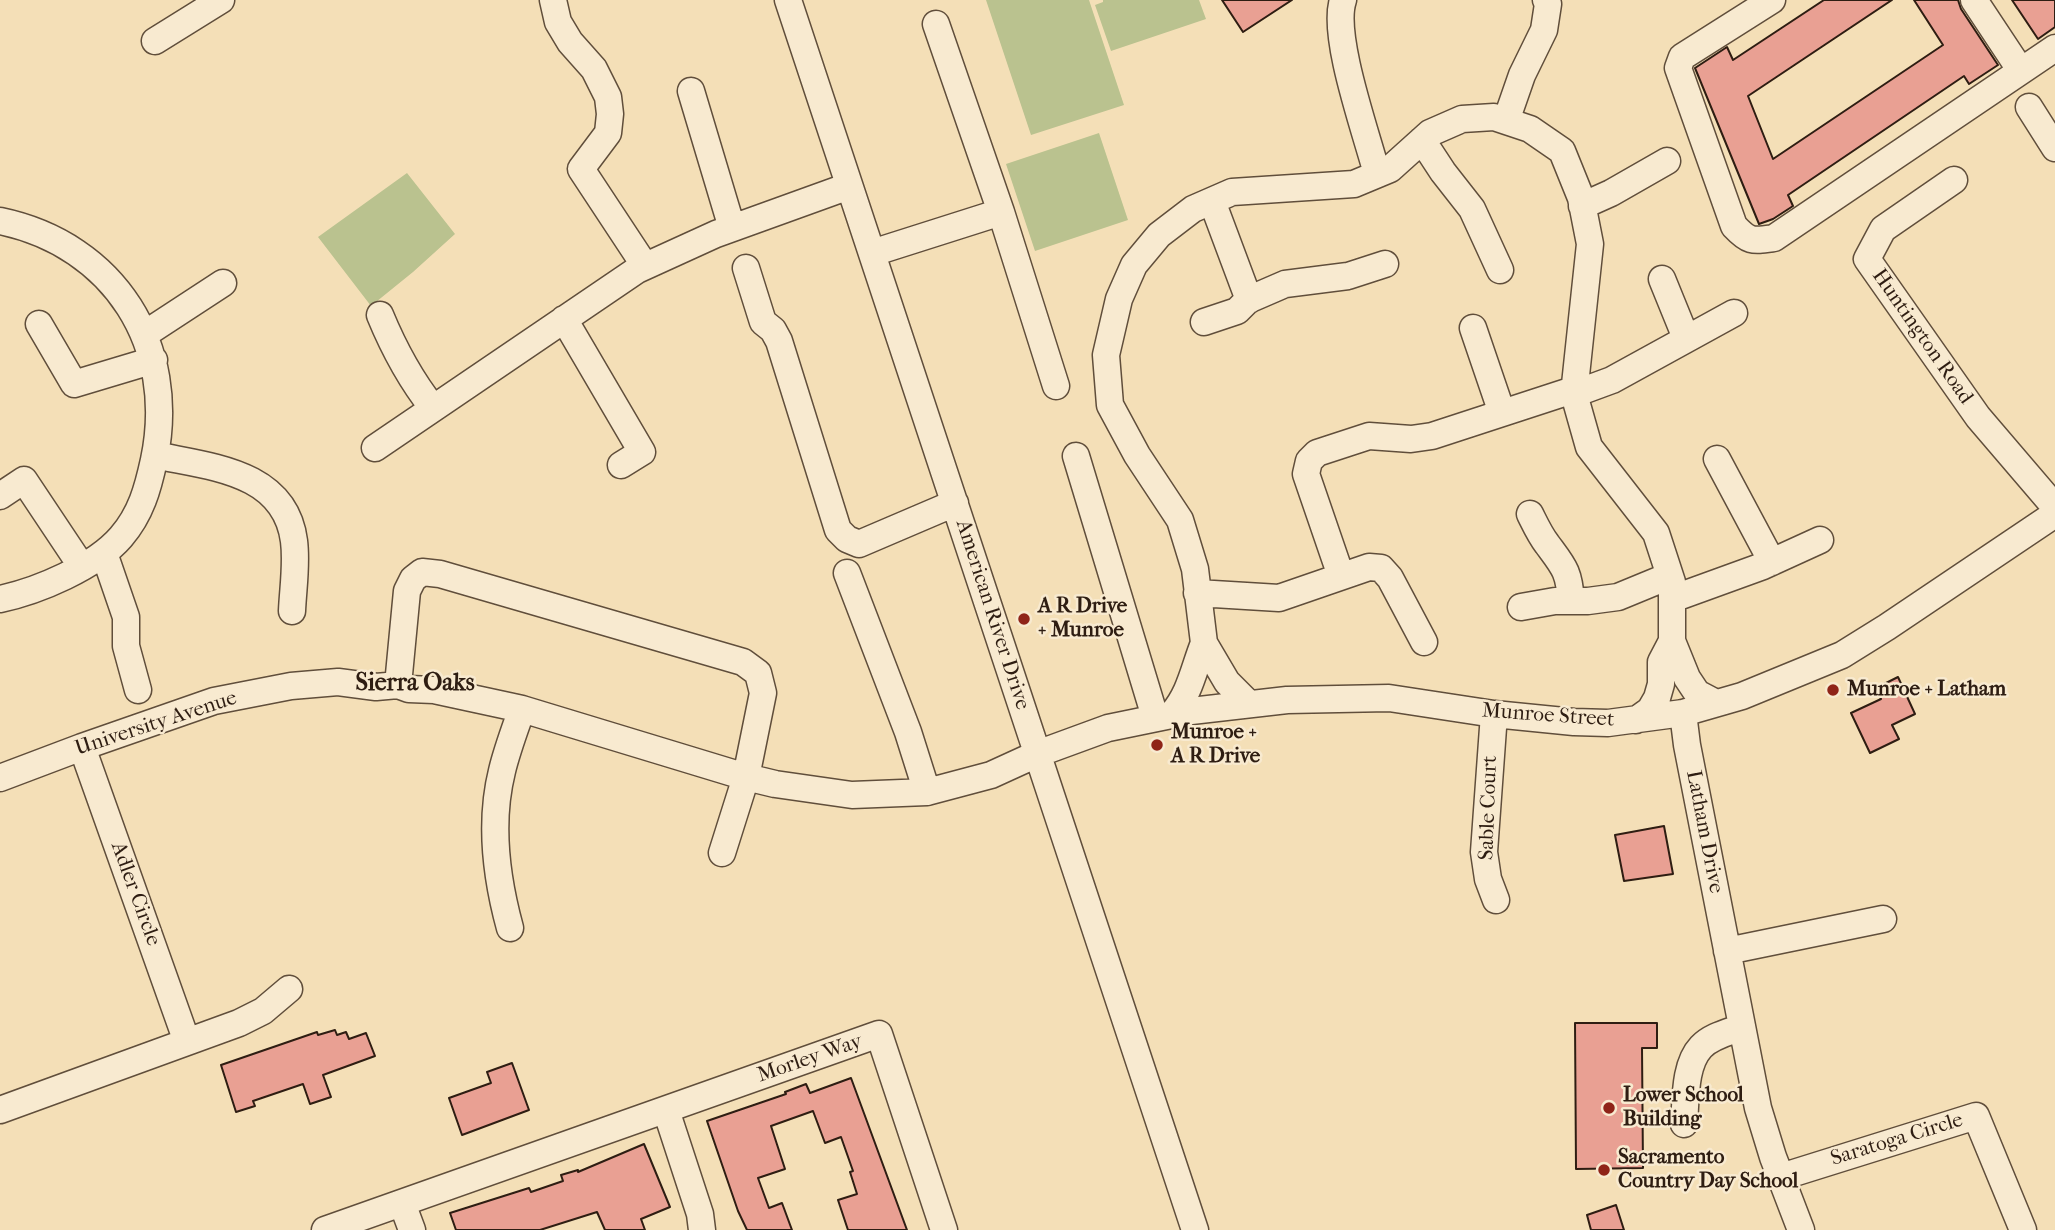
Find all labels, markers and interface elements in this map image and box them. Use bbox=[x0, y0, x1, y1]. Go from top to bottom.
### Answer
street label: Huntington Road bbox=[1866, 265, 1978, 409]
street label: American River Drive bbox=[949, 517, 1035, 713]
place label: A R Drive + Munroe bbox=[1038, 594, 1127, 644]
marker: A R Drive + Munroe bbox=[1016, 611, 1032, 627]
district label: Sierra Oaks bbox=[356, 670, 474, 698]
place label: Munroe + Latham bbox=[1847, 677, 2006, 703]
marker: Munroe + Latham bbox=[1825, 682, 1841, 698]
street label: University Avenue bbox=[72, 686, 240, 762]
street label: Munroe Street bbox=[1481, 699, 1615, 733]
place label: Munroe + A R Drive bbox=[1171, 720, 1260, 770]
marker: Munroe + A R Drive bbox=[1149, 737, 1165, 753]
street label: Sable Court bbox=[1475, 755, 1503, 861]
street label: Latham Drive bbox=[1680, 768, 1728, 896]
street label: Adler Circle bbox=[105, 839, 165, 949]
street label: Morley Way bbox=[754, 1029, 866, 1089]
place label: Lower School Building bbox=[1623, 1083, 1744, 1133]
marker: Lower School Building bbox=[1601, 1100, 1617, 1116]
street label: Saratoga Circle bbox=[1828, 1108, 1966, 1172]
place label: Sacramento Country Day School bbox=[1618, 1145, 1798, 1195]
marker: Sacramento Country Day School bbox=[1596, 1162, 1612, 1178]

